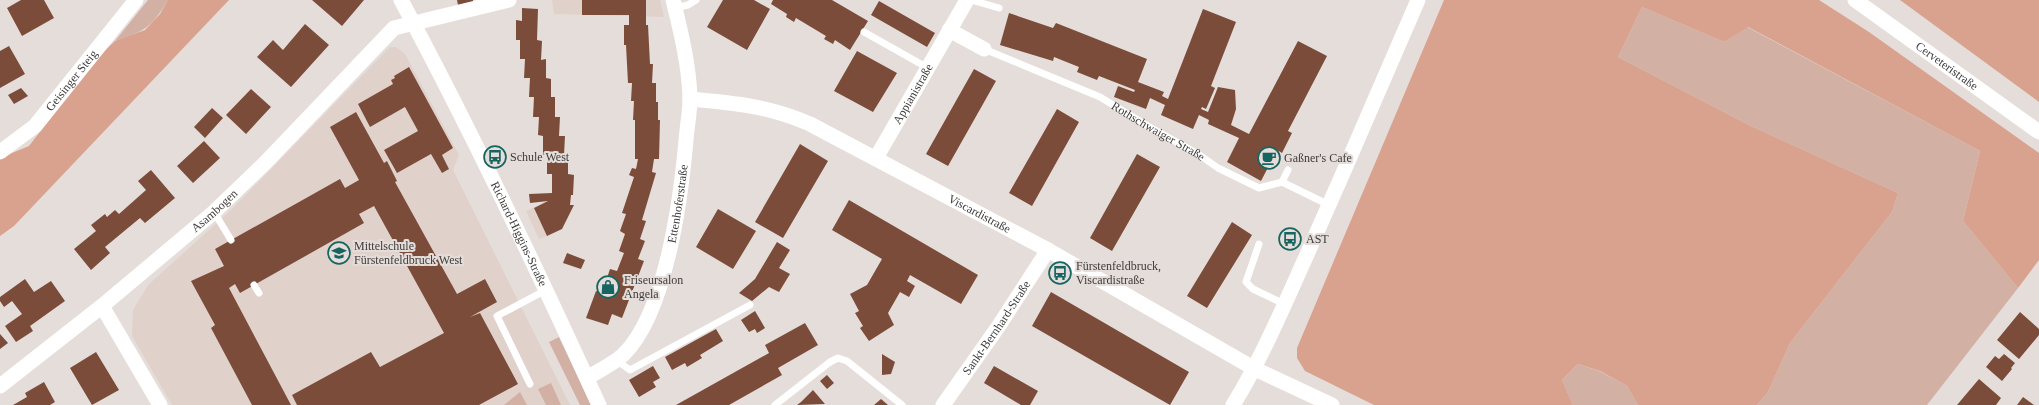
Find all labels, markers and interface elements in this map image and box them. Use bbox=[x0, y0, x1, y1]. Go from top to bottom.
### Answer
street label: Cerveteristraße bbox=[1913, 39, 1981, 93]
street label: Geisinger Steig bbox=[43, 47, 100, 114]
street label: Appianistraße bbox=[890, 61, 936, 127]
street label: Rothschwaiger Straße bbox=[1109, 99, 1208, 164]
bus stop icon: Schule West bbox=[482, 144, 508, 170]
cafe icon: Gaßner's Cafe bbox=[1256, 145, 1282, 171]
place label: Schule West bbox=[510, 150, 570, 164]
place label: Gaßner's Cafe bbox=[1284, 151, 1352, 165]
street label: Ettenhoferstraße bbox=[664, 164, 691, 244]
street label: Richard-Higgins-Straße bbox=[488, 179, 550, 289]
street label: Asambogen bbox=[188, 186, 240, 235]
street label: Viscardistraße bbox=[946, 191, 1013, 236]
bus stop icon: AST bbox=[1277, 226, 1303, 252]
place label: AST bbox=[1306, 232, 1329, 246]
place label: Mittelschule Fürstenfeldbruck West bbox=[354, 239, 463, 267]
school or university icon: Mittelschule Fürstenfeldbruck West bbox=[326, 240, 352, 266]
place label: Fürstenfeldbruck, Viscardistraße bbox=[1076, 259, 1161, 287]
bus stop icon: Fürstenfeldbruck, Viscardistraße bbox=[1047, 260, 1073, 286]
place label: Friseursalon Angela bbox=[624, 273, 683, 301]
shop icon: Friseursalon Angela bbox=[595, 274, 621, 300]
street label: Sankt-Bernhard-Straße bbox=[960, 278, 1033, 377]

